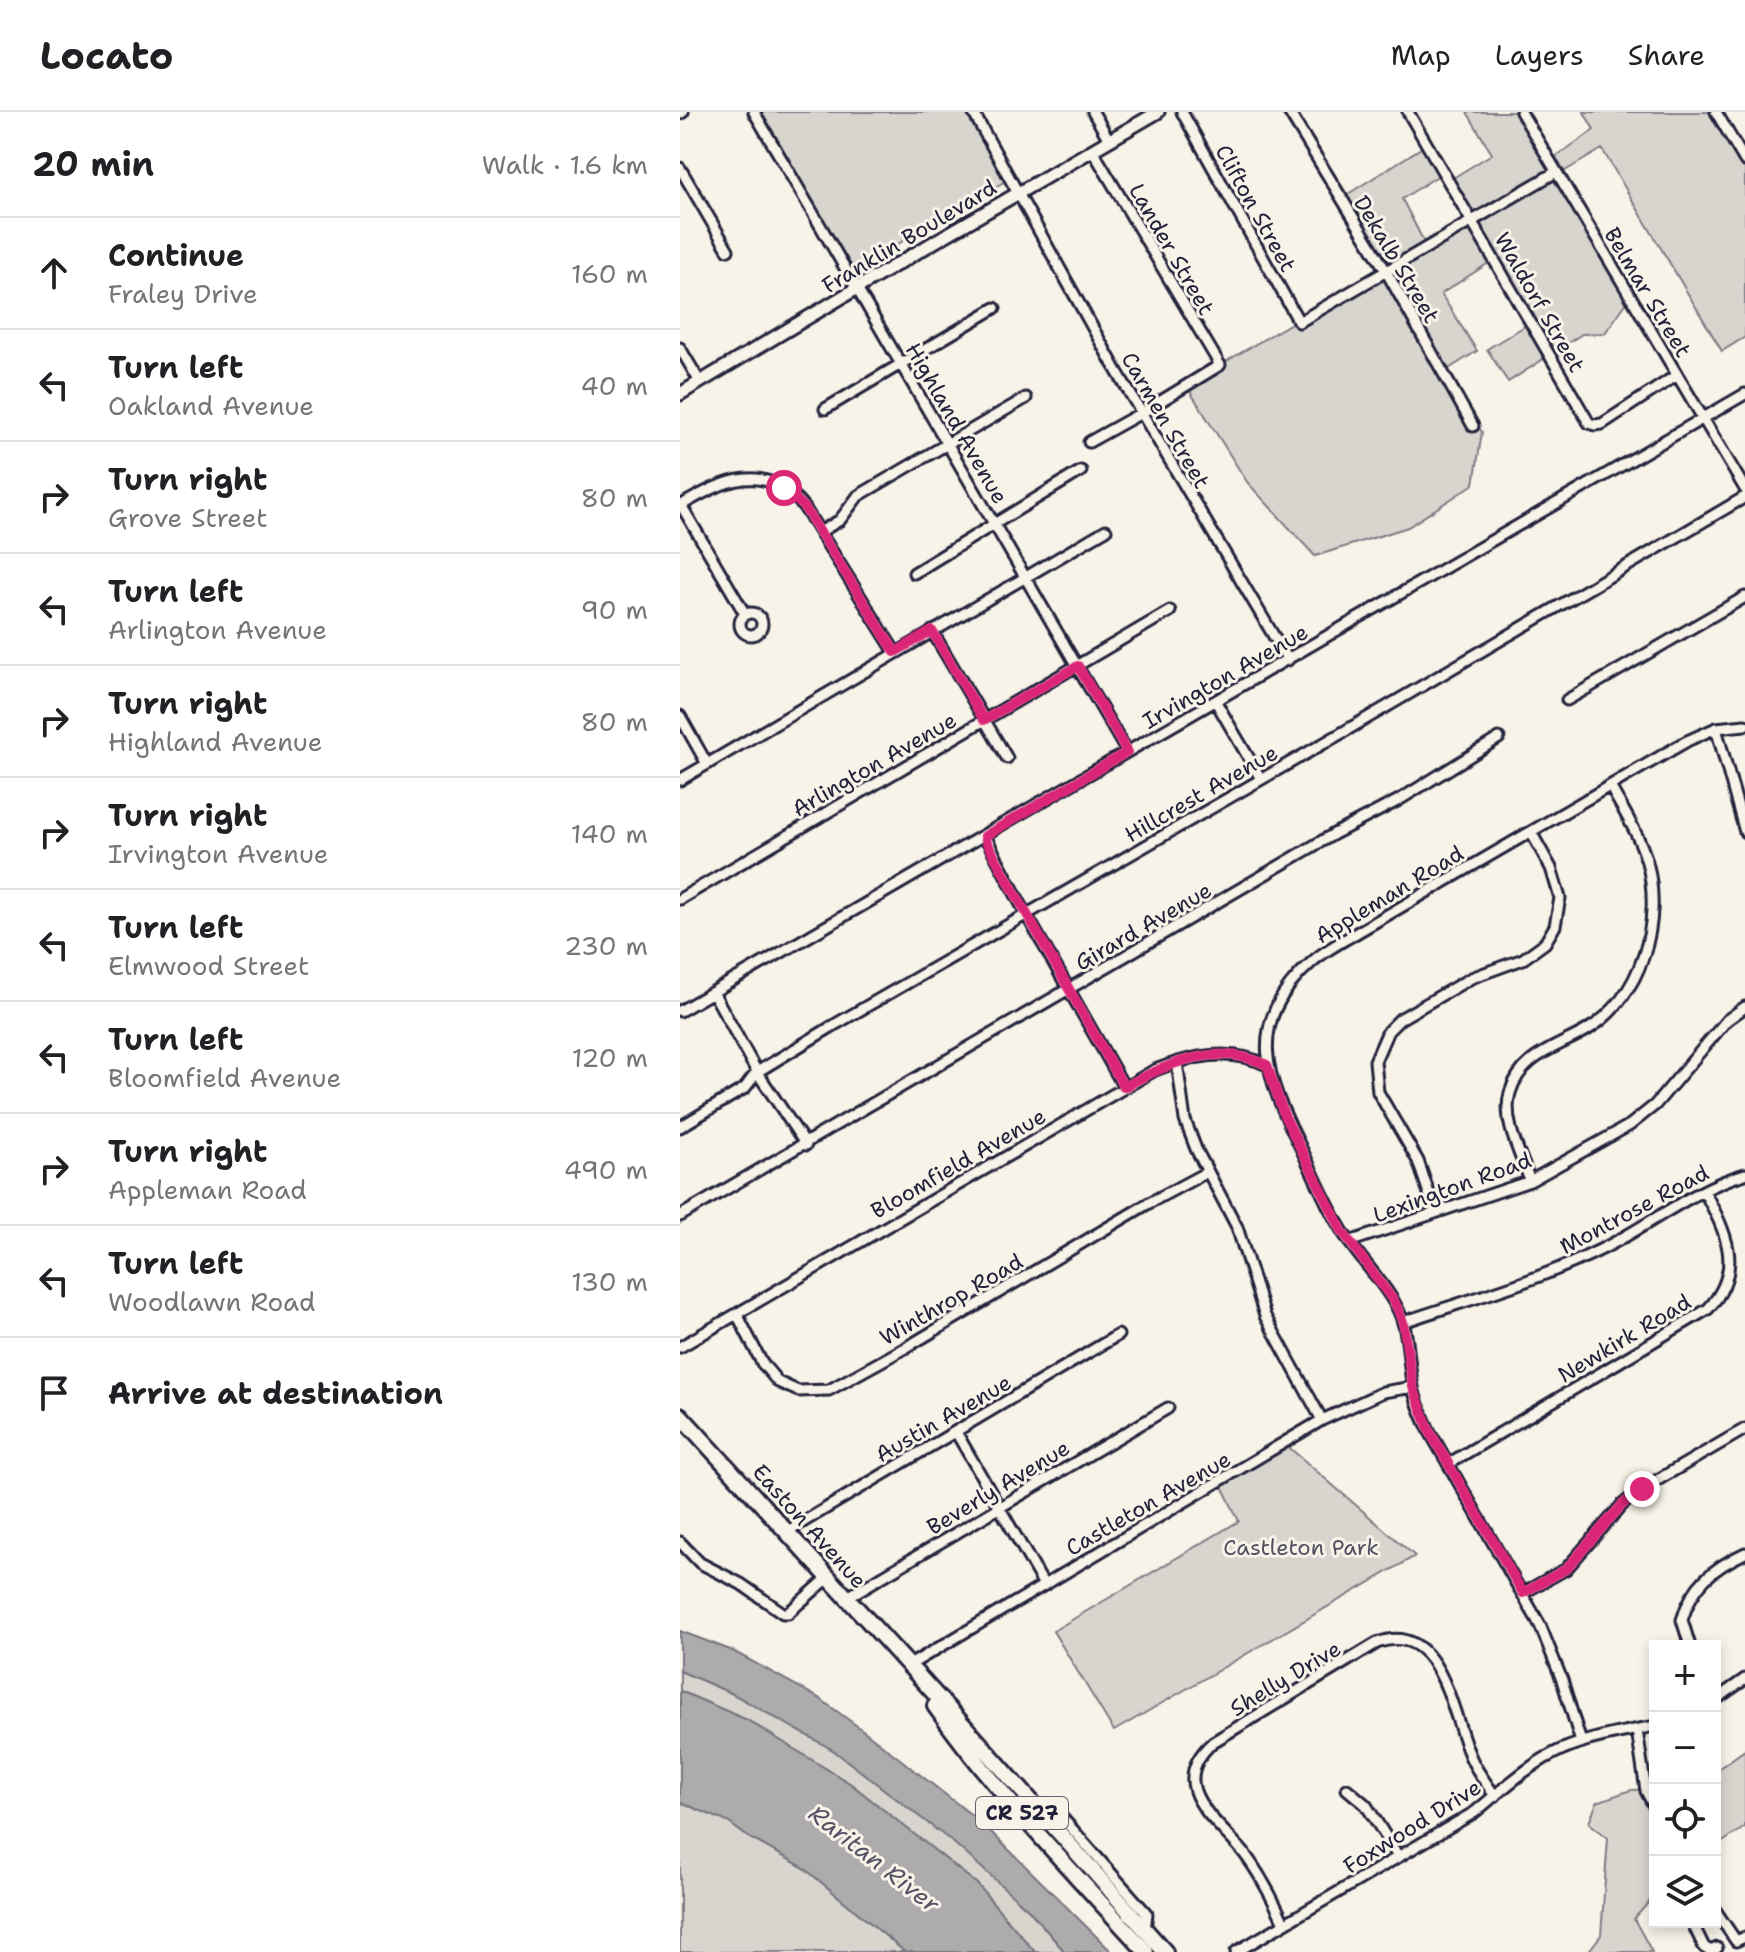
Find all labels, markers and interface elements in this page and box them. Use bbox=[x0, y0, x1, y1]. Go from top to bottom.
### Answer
text: Locato bbox=[40, 30, 173, 81]
text: Map bbox=[1391, 36, 1451, 74]
text: Layers bbox=[1495, 36, 1584, 74]
text: Share bbox=[1628, 36, 1705, 74]
street label: Clifton Street bbox=[1209, 139, 1303, 277]
text: 20 min bbox=[32, 141, 154, 187]
text: Walk · 1.6 km bbox=[482, 147, 648, 182]
street label: Franklin Boulevard bbox=[817, 173, 1002, 300]
street label: Lander Street bbox=[1122, 178, 1221, 320]
street label: Dekalb Street bbox=[1347, 190, 1446, 328]
street label: Belmar Street bbox=[1597, 222, 1698, 363]
street label: Waldorf Street bbox=[1488, 227, 1591, 377]
text: Continue bbox=[108, 235, 244, 276]
icon: ahead bbox=[32, 251, 76, 295]
text: 160 m bbox=[571, 256, 648, 291]
text: Fraley Drive bbox=[108, 276, 258, 311]
street label: Highland Avenue bbox=[899, 337, 1014, 509]
text: Turn left bbox=[108, 347, 243, 388]
street label: Carmen Street bbox=[1115, 347, 1216, 494]
icon: left bbox=[32, 363, 76, 407]
text: 40 m bbox=[581, 368, 648, 403]
text: Oakland Avenue bbox=[108, 388, 314, 423]
text: Turn right bbox=[108, 459, 267, 500]
route start bbox=[766, 470, 802, 506]
icon: right bbox=[32, 475, 76, 519]
text: 80 m bbox=[581, 480, 648, 515]
text: Grove Street bbox=[108, 500, 268, 535]
text: Turn left bbox=[108, 571, 243, 612]
icon: left bbox=[32, 587, 76, 631]
text: 90 m bbox=[581, 592, 648, 627]
text: Arlington Avenue bbox=[108, 612, 327, 647]
street label: Irvington Avenue bbox=[1137, 617, 1313, 736]
text: Turn right bbox=[108, 683, 267, 724]
icon: right bbox=[32, 699, 76, 743]
text: 80 m bbox=[581, 704, 648, 739]
street label: Arlington Avenue bbox=[787, 706, 962, 823]
text: Highland Avenue bbox=[108, 724, 322, 759]
street label: Hillcrest Avenue bbox=[1120, 738, 1283, 849]
text: Turn right bbox=[108, 795, 267, 836]
icon: right bbox=[32, 811, 76, 855]
text: 140 m bbox=[571, 816, 648, 851]
text: Irvington Avenue bbox=[108, 836, 329, 871]
street label: Appleman Road bbox=[1310, 839, 1469, 950]
street label: Girard Avenue bbox=[1070, 876, 1217, 977]
text: Turn left bbox=[108, 907, 243, 948]
icon: left bbox=[32, 923, 76, 967]
text: 230 m bbox=[564, 928, 648, 963]
text: Elmwood Street bbox=[108, 948, 309, 983]
text: Turn left bbox=[108, 1019, 243, 1060]
icon: left bbox=[32, 1035, 76, 1079]
text: 120 m bbox=[572, 1040, 648, 1075]
text: Bloomfield Avenue bbox=[108, 1060, 341, 1095]
street label: Bloomfield Avenue bbox=[866, 1102, 1051, 1225]
text: Turn right bbox=[108, 1131, 267, 1172]
street label: Lexington Road bbox=[1369, 1145, 1535, 1230]
icon: right bbox=[32, 1147, 76, 1191]
text: 490 m bbox=[564, 1152, 648, 1187]
street label: Montrose Road bbox=[1555, 1158, 1714, 1261]
text: Appleman Road bbox=[108, 1172, 307, 1207]
text: Turn left bbox=[108, 1243, 243, 1284]
street label: Winthrop Road bbox=[874, 1247, 1028, 1352]
icon: left bbox=[32, 1259, 76, 1303]
text: 130 m bbox=[571, 1264, 648, 1299]
text: Woodlawn Road bbox=[108, 1284, 316, 1319]
street label: Newkirk Road bbox=[1552, 1287, 1696, 1390]
street label: Austin Avenue bbox=[870, 1368, 1017, 1469]
icon: arrive bbox=[32, 1371, 76, 1415]
text: Arrive at destination bbox=[108, 1373, 443, 1414]
street label: Beverly Avenue bbox=[921, 1433, 1075, 1542]
street label: Castleton Avenue bbox=[1060, 1444, 1236, 1563]
street label: Easton Avenue bbox=[746, 1458, 873, 1595]
route end bbox=[1624, 1471, 1660, 1507]
park label: Castleton Park bbox=[1223, 1533, 1379, 1562]
street label: Shelly Drive bbox=[1224, 1634, 1346, 1723]
map controls bbox=[1649, 1640, 1721, 1928]
button: + bbox=[1649, 1640, 1721, 1712]
button: − bbox=[1649, 1712, 1721, 1784]
street label: Foxwood Drive bbox=[1338, 1772, 1487, 1880]
button: locate bbox=[1649, 1784, 1721, 1856]
road number: CR 527 bbox=[976, 1797, 1068, 1829]
water label: Raritan River bbox=[802, 1798, 946, 1920]
button: layers bbox=[1649, 1856, 1721, 1928]

